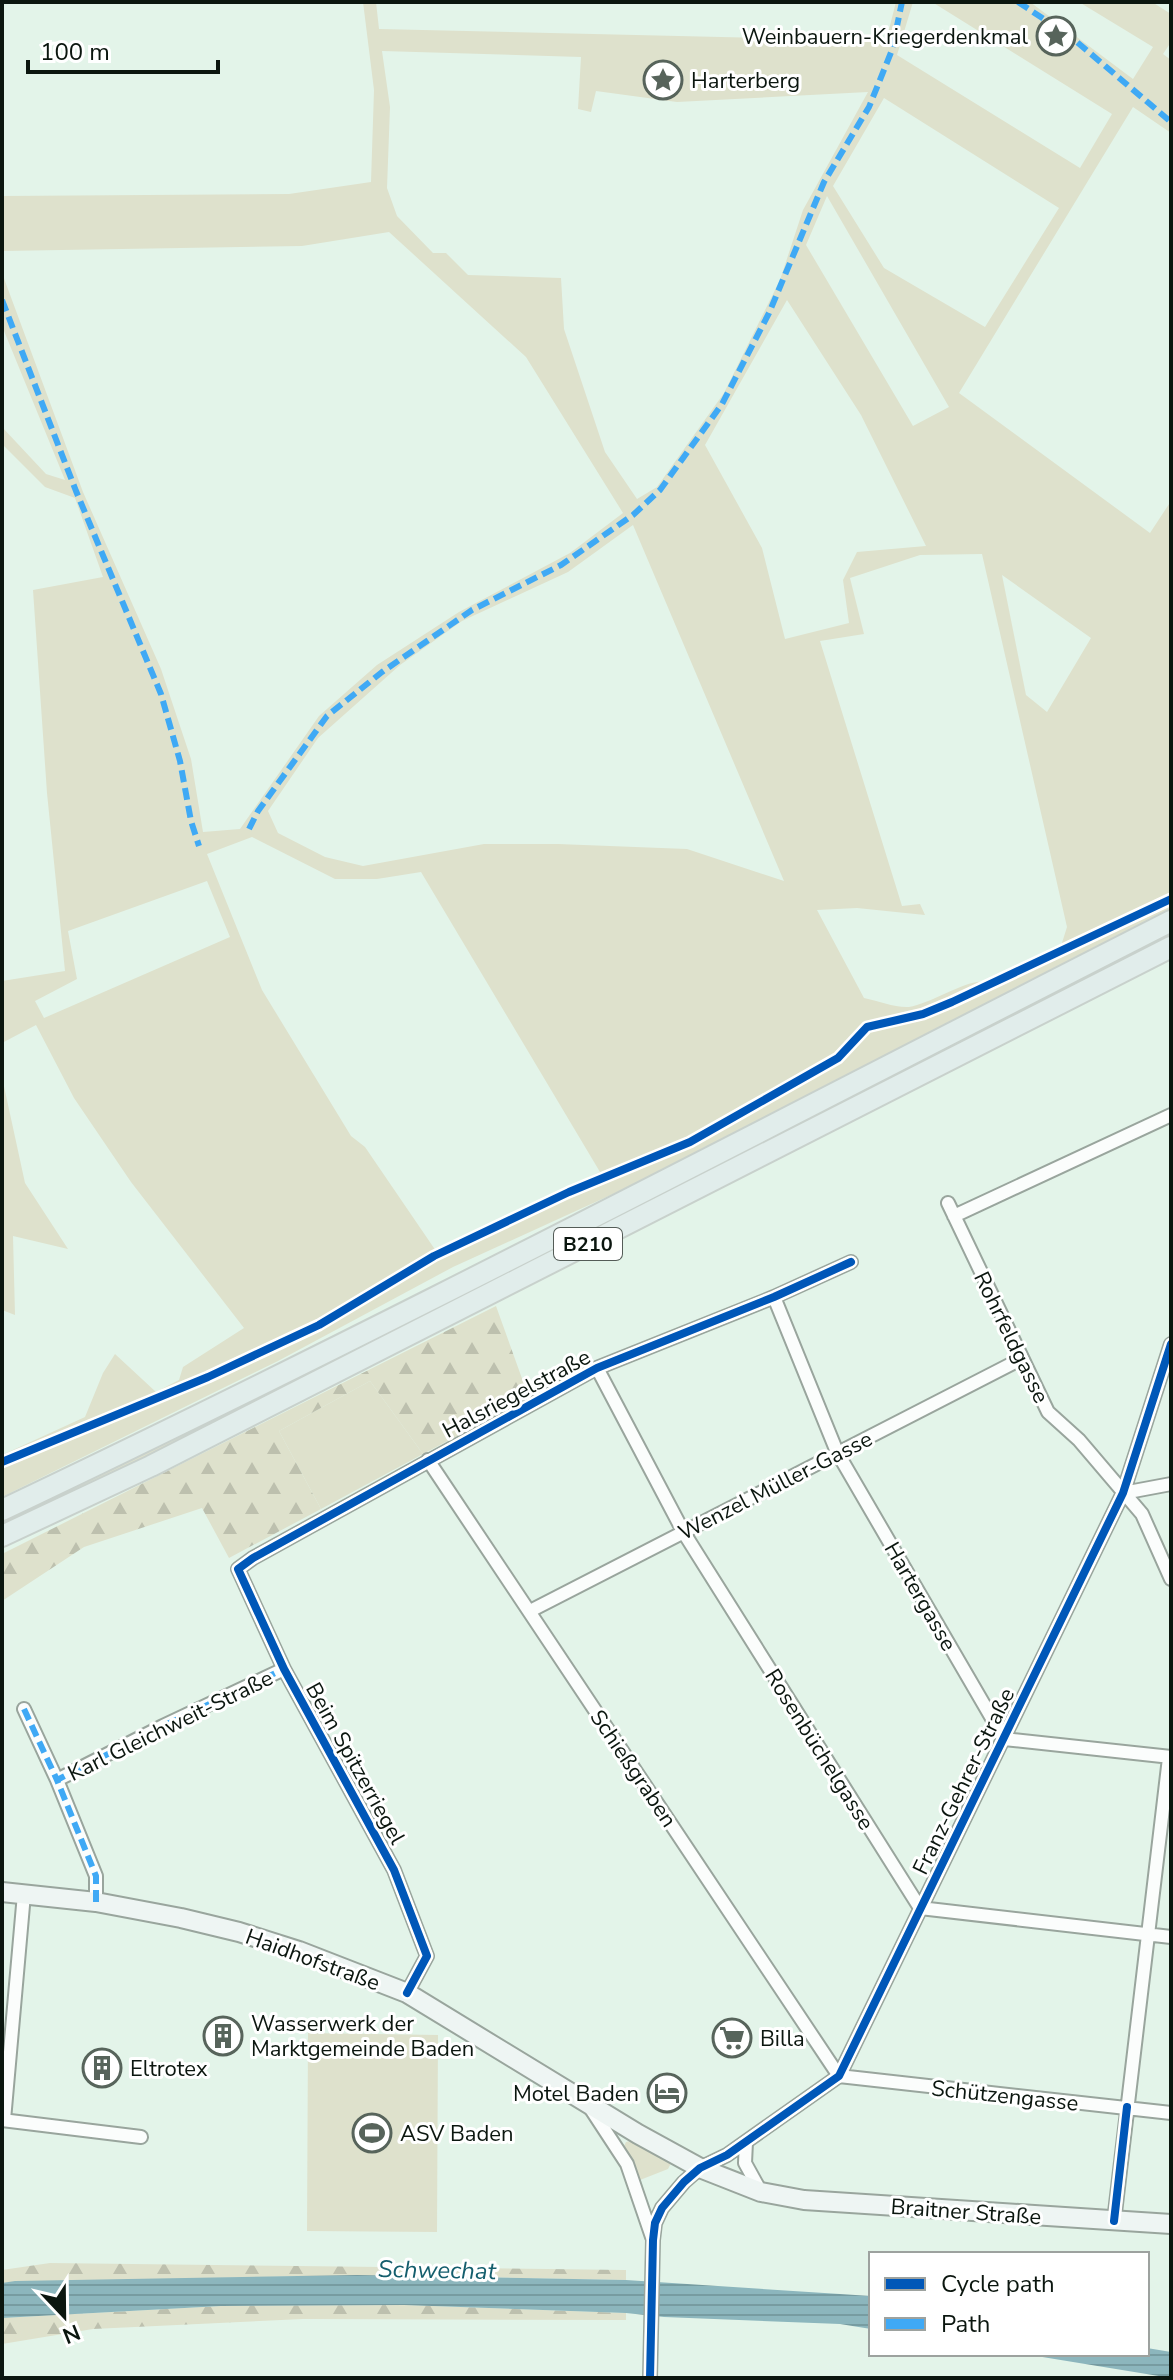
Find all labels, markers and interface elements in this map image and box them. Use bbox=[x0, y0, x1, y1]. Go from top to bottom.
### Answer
place icon: Weinbauern-Kriegerdenkmal bbox=[1035, 15, 1077, 57]
place label: Weinbauern-Kriegerdenkmal bbox=[742, 22, 1028, 52]
scale bar bbox=[28, 24, 218, 74]
text: 100 m bbox=[40, 36, 110, 68]
place icon: Harterberg bbox=[642, 59, 684, 101]
place label: Harterberg bbox=[691, 66, 800, 96]
road number: B210 bbox=[554, 1228, 622, 1260]
street label: Rohrfeldgasse bbox=[966, 1267, 1056, 1408]
street label: Halsriegelstraße bbox=[437, 1342, 596, 1446]
street label: Wenzel Müller-Gasse bbox=[673, 1424, 878, 1548]
street label: Hartergasse bbox=[877, 1536, 963, 1657]
street label: Karl Gleichweit-Straße bbox=[63, 1663, 278, 1789]
street label: Rosenbüchelgasse bbox=[757, 1663, 881, 1836]
street label: Beim Spitzerriegel bbox=[298, 1677, 412, 1850]
street label: Franz-Gehrer-Straße bbox=[906, 1683, 1022, 1880]
street label: Schießgraben bbox=[583, 1704, 684, 1833]
street label: Haidhofstraße bbox=[241, 1922, 384, 1998]
place label: Wasserwerk der Marktgemeinde Baden bbox=[251, 2009, 474, 2064]
building icon: Wasserwerk der Marktgemeinde Baden bbox=[202, 2015, 244, 2057]
supermarket icon: Billa bbox=[711, 2017, 753, 2059]
place label: Billa bbox=[760, 2024, 805, 2054]
building icon: Eltrotex bbox=[81, 2047, 123, 2089]
place label: Eltrotex bbox=[130, 2054, 208, 2084]
hotel icon: Motel Baden bbox=[646, 2072, 688, 2114]
street label: Schützengasse bbox=[930, 2073, 1080, 2119]
place label: Motel Baden bbox=[513, 2079, 639, 2109]
sports icon: ASV Baden bbox=[351, 2112, 393, 2154]
place label: ASV Baden bbox=[400, 2119, 514, 2149]
street label: Braitner Straße bbox=[890, 2192, 1042, 2232]
legend bbox=[869, 2252, 1149, 2356]
water label: Schwechat bbox=[378, 2253, 497, 2287]
text: Cycle path bbox=[941, 2268, 1055, 2300]
north arrow bbox=[24, 2276, 104, 2356]
text: Path bbox=[941, 2308, 990, 2340]
text: N bbox=[58, 2317, 84, 2351]

